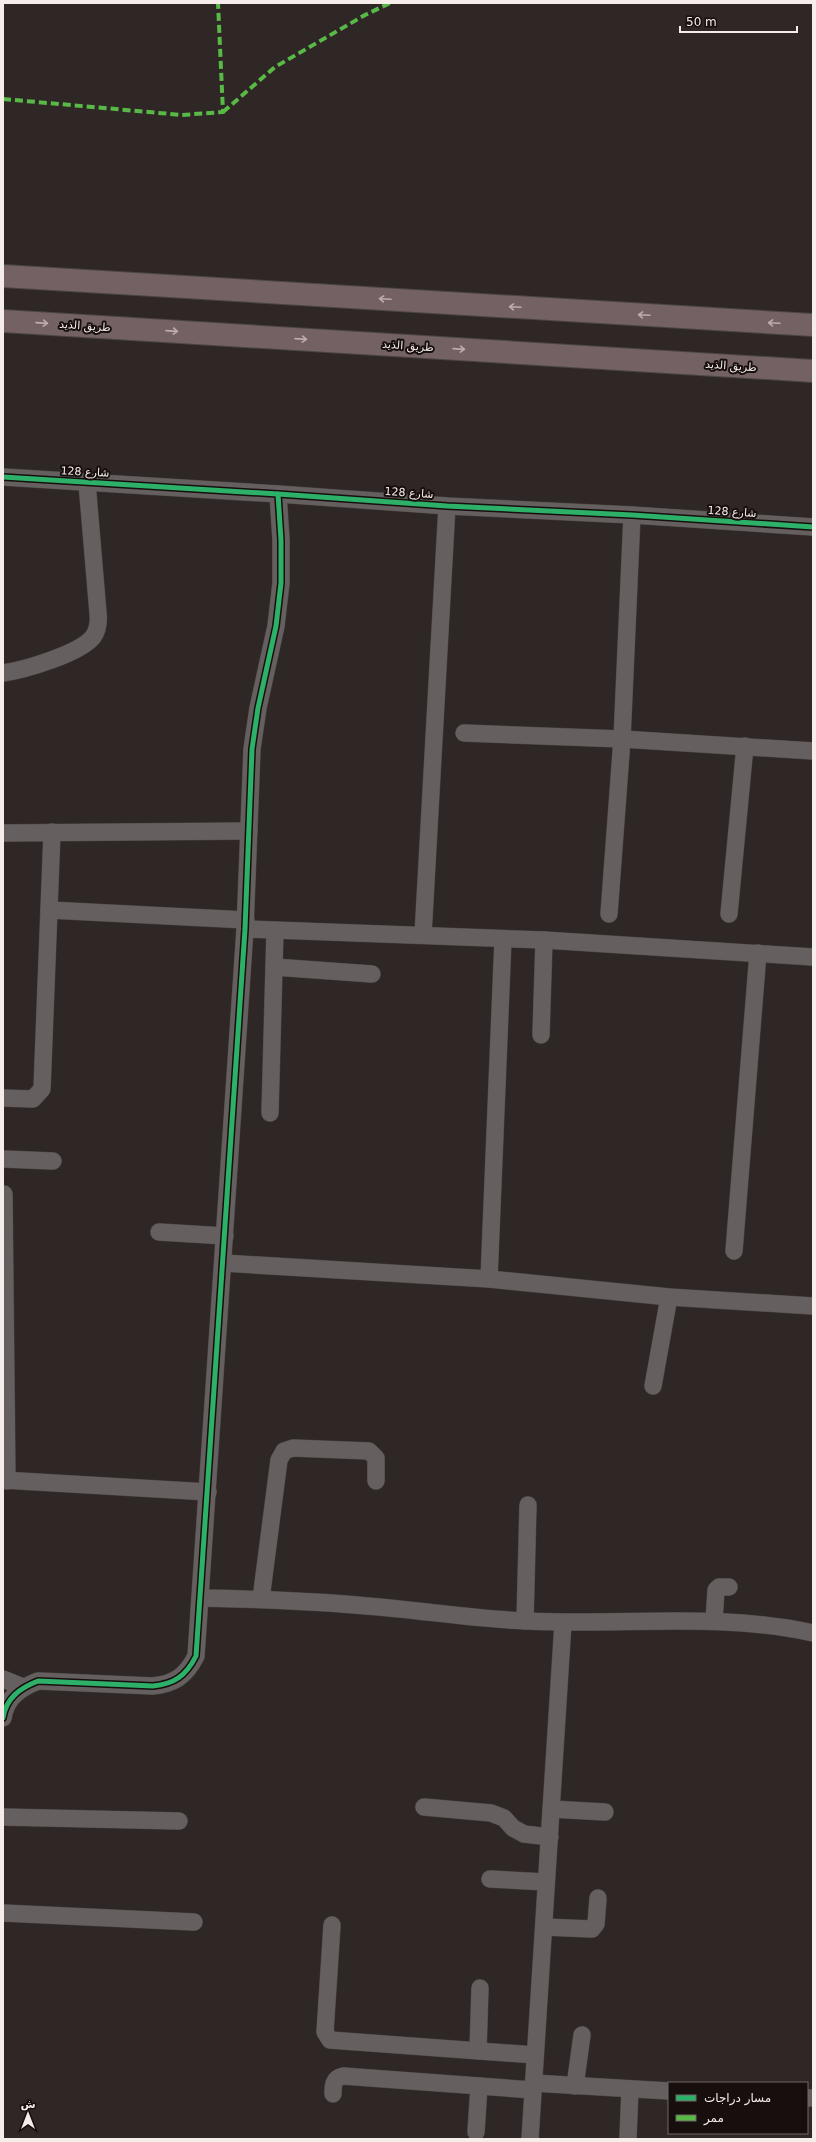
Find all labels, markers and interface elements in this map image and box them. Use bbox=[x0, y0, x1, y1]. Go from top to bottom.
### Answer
scale bar bbox=[680, 8, 797, 34]
text: 50 m bbox=[686, 15, 717, 29]
one-way arrow bbox=[379, 295, 392, 303]
one-way arrow bbox=[509, 303, 522, 310]
one-way arrow bbox=[638, 311, 651, 318]
street label: طريق الذيد bbox=[59, 318, 111, 335]
one-way arrow bbox=[768, 319, 781, 326]
one-way arrow bbox=[35, 320, 48, 327]
one-way arrow bbox=[165, 328, 178, 335]
one-way arrow bbox=[294, 336, 307, 343]
street label: طريق الذيد bbox=[382, 338, 434, 355]
one-way arrow bbox=[452, 345, 465, 352]
street label: طريق الذيد bbox=[705, 358, 757, 375]
street label: شارع 128 bbox=[60, 464, 110, 480]
street label: شارع 128 bbox=[384, 485, 434, 501]
street label: شارع 128 bbox=[707, 504, 757, 520]
legend bbox=[668, 2082, 808, 2134]
text: مسار دراجات bbox=[704, 2091, 771, 2106]
north arrow bbox=[8, 2094, 48, 2134]
text: ش bbox=[20, 2098, 36, 2111]
text: ممر bbox=[703, 2111, 724, 2126]

